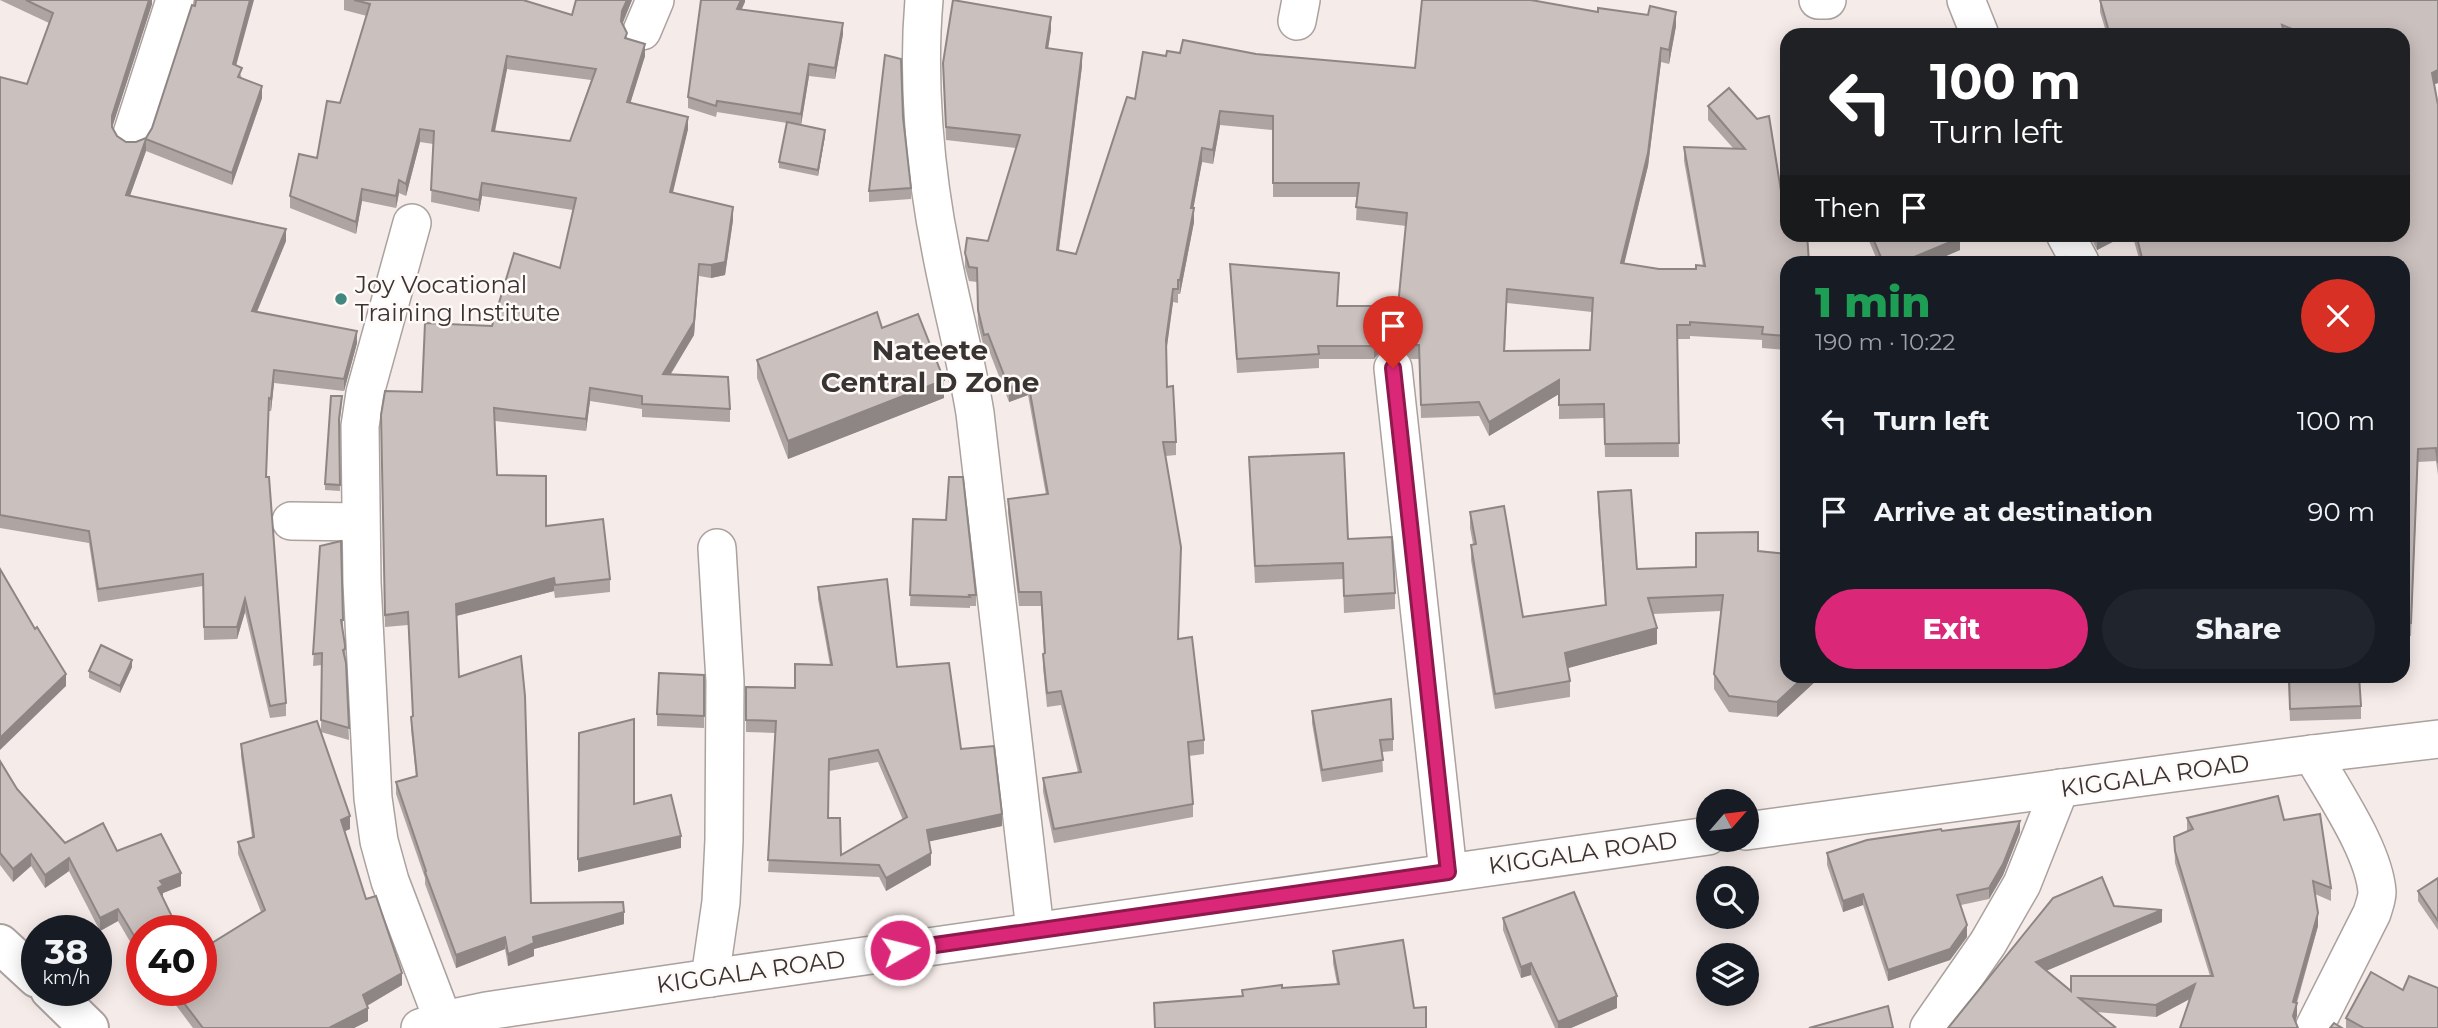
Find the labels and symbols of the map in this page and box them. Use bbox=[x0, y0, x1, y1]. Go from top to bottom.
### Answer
place label: Joy Vocational Training Institute bbox=[354, 270, 560, 327]
marker: Joy Vocational Training Institute bbox=[333, 291, 349, 307]
pin bbox=[1363, 296, 1423, 368]
district label: Nateete Central D Zone bbox=[821, 333, 1039, 399]
street label: KIGGALA ROAD bbox=[2059, 748, 2251, 803]
north arrow bbox=[1696, 789, 1759, 852]
street label: KIGGALA ROAD bbox=[1487, 825, 1679, 880]
position arrow bbox=[863, 913, 937, 987]
speed limit sign: 40 bbox=[126, 915, 217, 1006]
street label: KIGGALA ROAD bbox=[655, 944, 847, 999]

